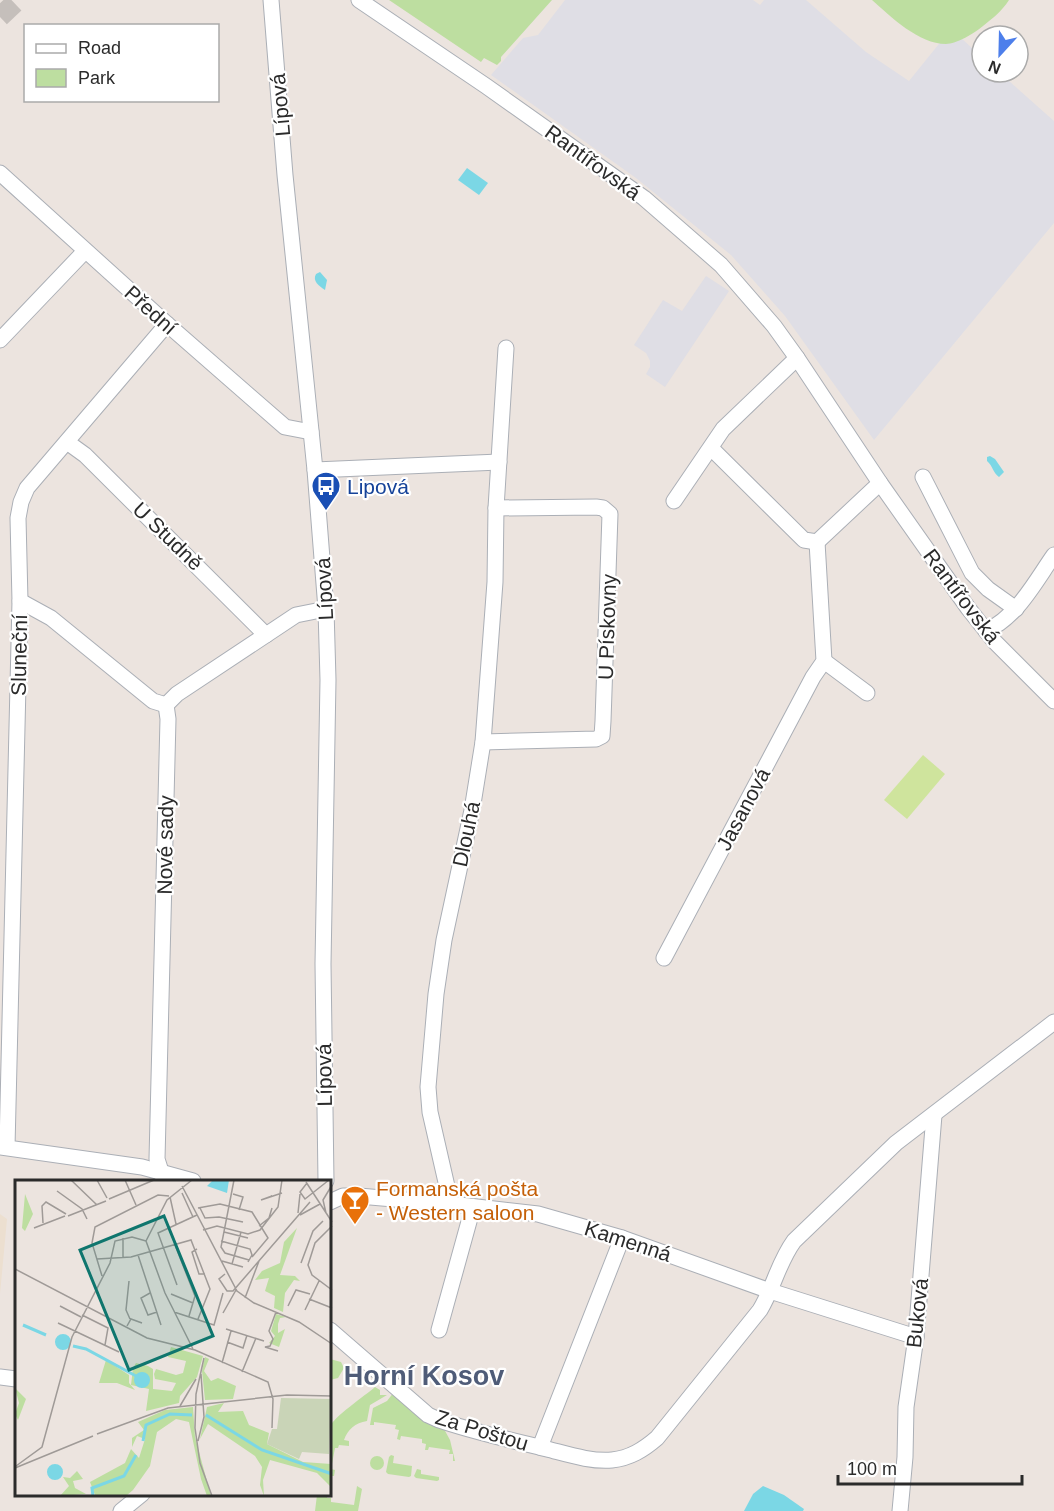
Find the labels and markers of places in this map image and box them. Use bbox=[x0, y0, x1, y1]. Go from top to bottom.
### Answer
bus stop icon: Lipová bbox=[310, 470, 342, 512]
place label: Lipová bbox=[347, 475, 409, 498]
place label: Formanská pošta - Western saloon bbox=[376, 1177, 539, 1224]
bar icon: Formanská pošta - Western saloon bbox=[339, 1184, 371, 1226]

